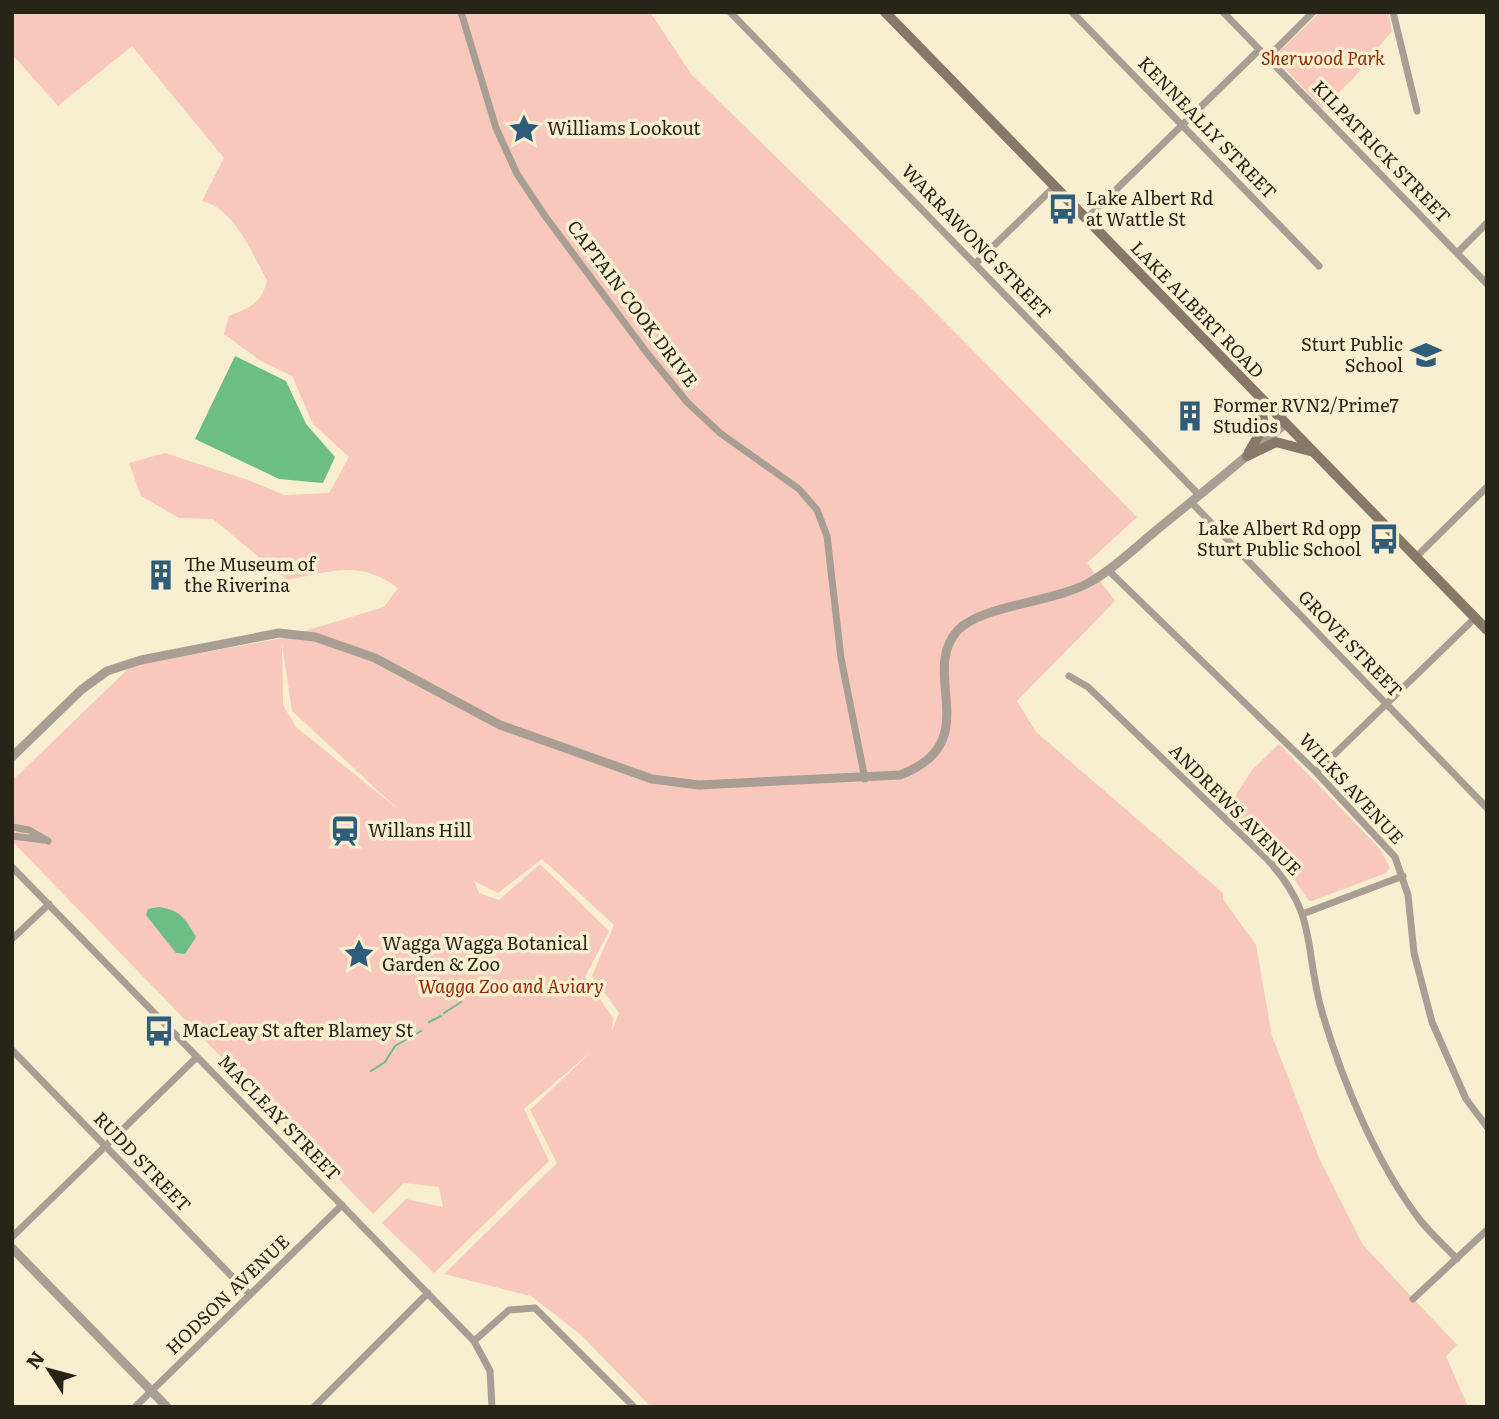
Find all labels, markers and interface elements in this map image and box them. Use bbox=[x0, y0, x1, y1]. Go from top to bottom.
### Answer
park label: Sherwood Park bbox=[1261, 44, 1385, 71]
street label: KENNEALLY STREET bbox=[1132, 49, 1284, 205]
street label: KILPATRICK STREET bbox=[1307, 73, 1458, 228]
place icon: Williams Lookout bbox=[507, 112, 541, 146]
place label: Williams Lookout bbox=[547, 114, 701, 141]
street label: WARRAWONG STREET bbox=[896, 157, 1058, 324]
place label: Lake Albert Rd at Wattle St bbox=[1086, 184, 1213, 232]
bus stop icon: Lake Albert Rd at Wattle St bbox=[1046, 192, 1080, 226]
street label: CAPTAIN COOK DRIVE bbox=[561, 214, 705, 392]
street label: LAKE ALBERT ROAD bbox=[1125, 234, 1271, 384]
place label: Sturt Public School bbox=[1301, 330, 1403, 378]
school or university icon: Sturt Public School bbox=[1409, 338, 1443, 372]
place label: Former RVN2/Prime7 Studios bbox=[1213, 391, 1399, 439]
building icon: Former RVN2/Prime7 Studios bbox=[1173, 399, 1207, 433]
place label: Lake Albert Rd opp Sturt Public School bbox=[1197, 514, 1361, 562]
bus stop icon: Lake Albert Rd opp Sturt Public School bbox=[1367, 522, 1401, 556]
place label: The Museum of the Riverina bbox=[184, 550, 317, 598]
building icon: The Museum of the Riverina bbox=[144, 558, 178, 592]
street label: GROVE STREET bbox=[1293, 583, 1409, 703]
street label: WILKS AVENUE bbox=[1293, 726, 1411, 850]
street label: ANDREWS AVENUE bbox=[1164, 737, 1308, 881]
station icon: Willans Hill bbox=[328, 814, 362, 848]
place label: Willans Hill bbox=[368, 816, 472, 843]
place label: Wagga Wagga Botanical Garden & Zoo bbox=[382, 929, 588, 977]
place icon: Wagga Wagga Botanical Garden & Zoo bbox=[342, 937, 376, 971]
park label: Wagga Zoo and Aviary bbox=[418, 972, 604, 999]
bus stop icon: MacLeay St after Blamey St bbox=[142, 1014, 176, 1048]
place label: MacLeay St after Blamey St bbox=[182, 1016, 414, 1043]
street label: MACLEAY STREET bbox=[213, 1048, 348, 1186]
street label: RUDD STREET bbox=[88, 1105, 198, 1217]
street label: HODSON AVENUE bbox=[159, 1228, 295, 1360]
north arrow bbox=[14, 1335, 84, 1405]
text: N bbox=[18, 1345, 50, 1374]

